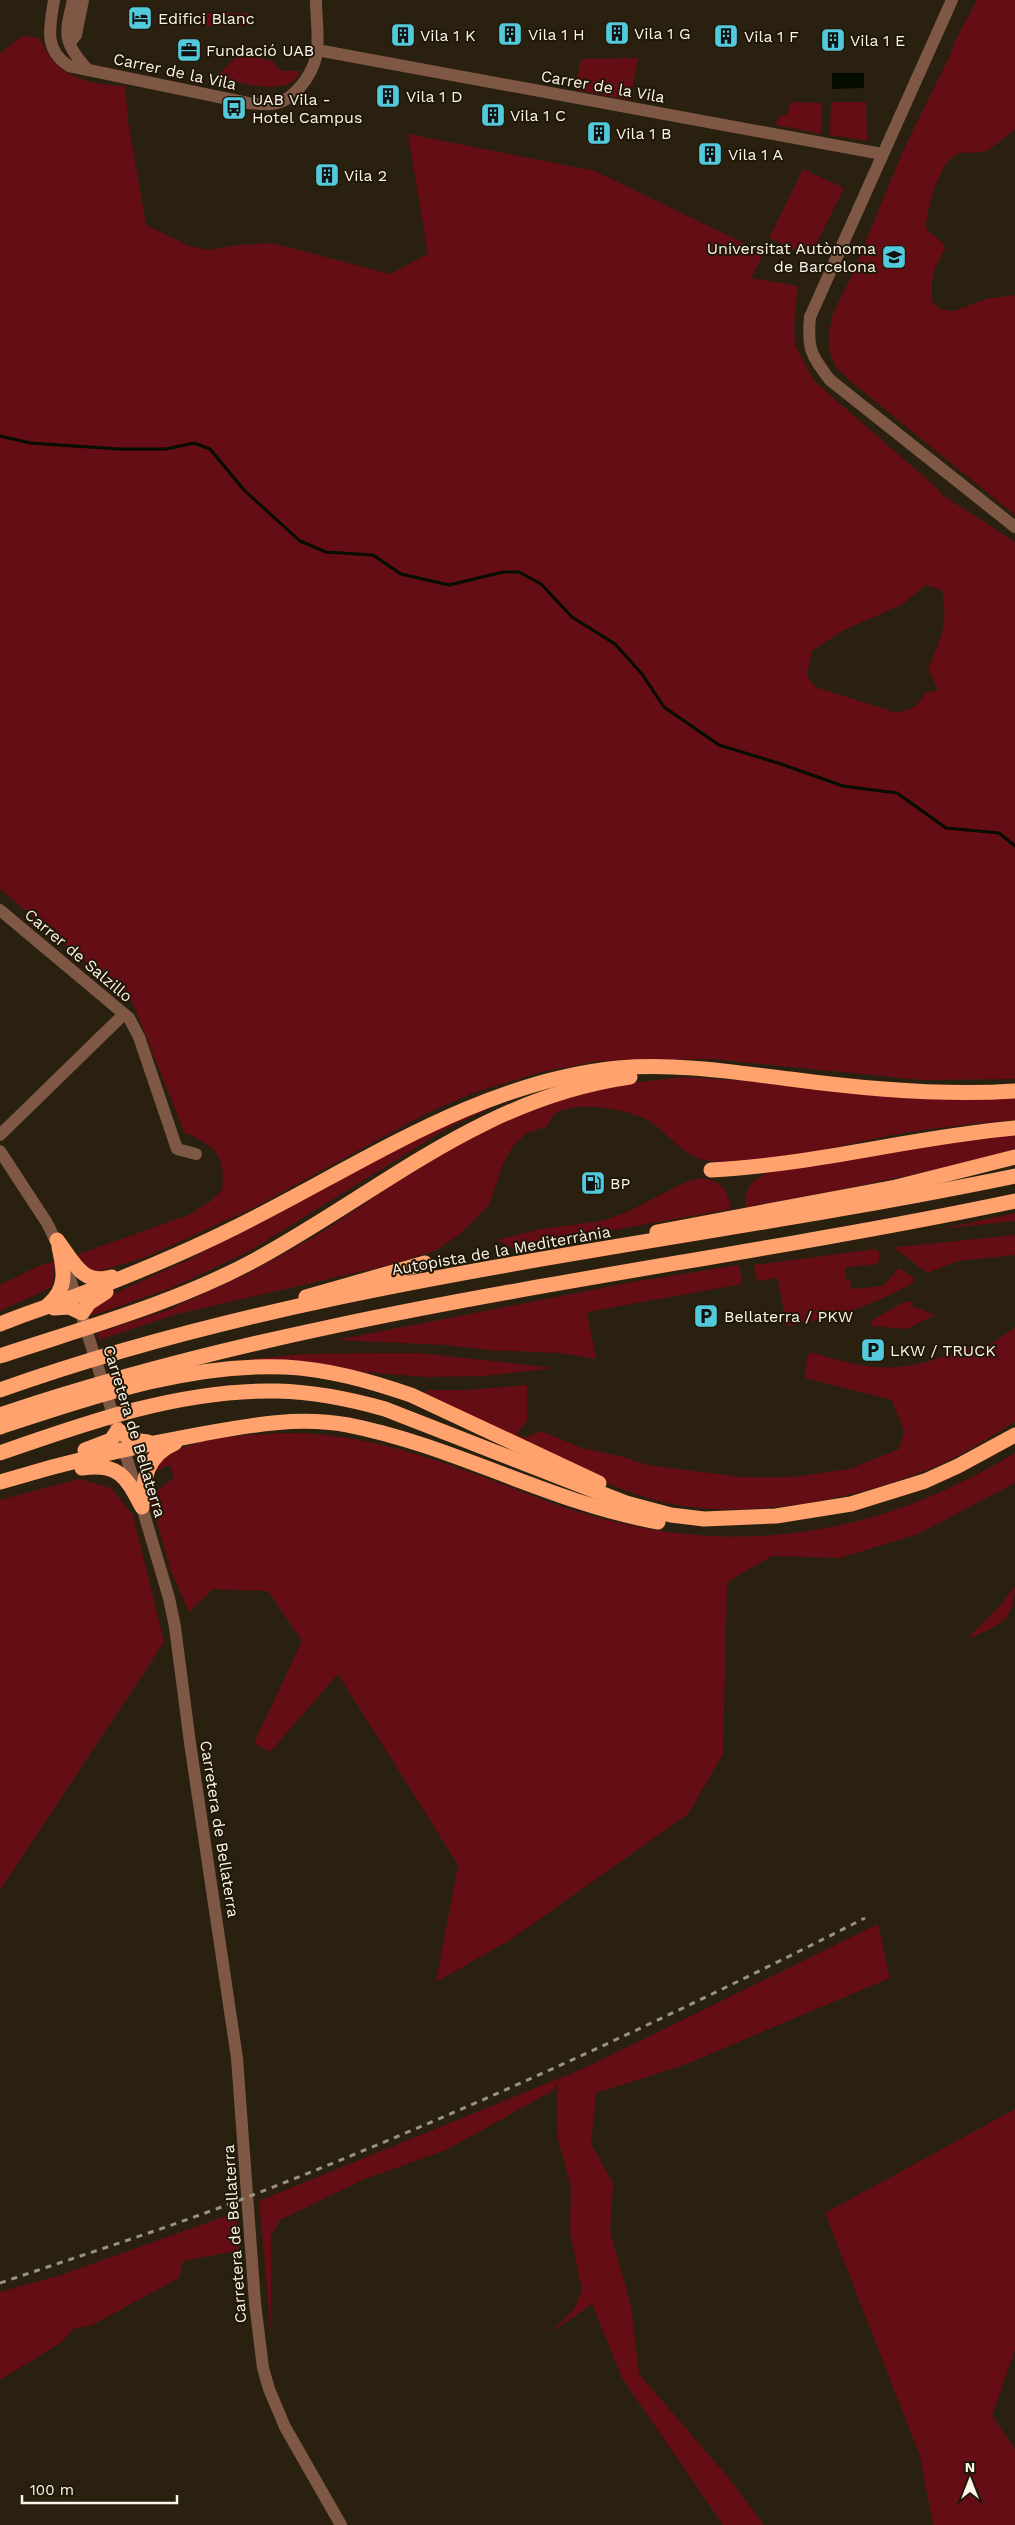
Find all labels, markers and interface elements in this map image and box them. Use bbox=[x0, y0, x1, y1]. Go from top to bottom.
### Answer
hotel icon: Edifici Blanc bbox=[127, 5, 153, 31]
place label: Edifici Blanc bbox=[158, 9, 255, 28]
building icon: Vila 1 G bbox=[604, 20, 630, 46]
building icon: Vila 1 H bbox=[497, 21, 523, 47]
building icon: Vila 1 K bbox=[390, 22, 416, 48]
building icon: Vila 1 F bbox=[713, 23, 739, 49]
place label: Vila 1 G bbox=[634, 24, 691, 43]
place label: Vila 1 H bbox=[528, 25, 585, 44]
place label: Vila 1 K bbox=[420, 26, 476, 45]
place label: Vila 1 F bbox=[744, 27, 799, 46]
building icon: Vila 1 E bbox=[820, 27, 846, 53]
place label: Vila 1 E bbox=[850, 31, 905, 50]
office icon: Fundació UAB bbox=[176, 37, 202, 63]
place label: Fundació UAB bbox=[206, 41, 314, 60]
street label: Carrer de la Vila bbox=[112, 49, 238, 94]
street label: Carrer de la Vila bbox=[539, 66, 666, 107]
building icon: Vila 1 D bbox=[375, 83, 401, 109]
place label: Vila 1 D bbox=[406, 87, 463, 106]
place label: UAB Vila - Hotel Campus bbox=[252, 90, 362, 127]
bus stop icon: UAB Vila - Hotel Campus bbox=[221, 95, 247, 121]
building icon: Vila 1 C bbox=[480, 102, 506, 128]
place label: Vila 1 C bbox=[510, 106, 566, 125]
building icon: Vila 1 B bbox=[586, 120, 612, 146]
place label: Vila 1 B bbox=[616, 124, 672, 143]
building icon: Vila 1 A bbox=[697, 141, 723, 167]
place label: Vila 1 A bbox=[728, 145, 783, 164]
building icon: Vila 2 bbox=[314, 162, 340, 188]
place label: Vila 2 bbox=[344, 166, 387, 185]
place label: Universitat Autònoma de Barcelona bbox=[707, 239, 876, 276]
school or university icon: Universitat Autònoma de Barcelona bbox=[881, 244, 907, 270]
street label: Carrer de Salzillo bbox=[21, 905, 136, 1006]
fuel station icon: BP bbox=[580, 1170, 606, 1196]
place label: BP bbox=[610, 1174, 630, 1193]
street label: Autopista de la Mediterrània bbox=[390, 1222, 612, 1279]
parking icon: Bellaterra / PKW bbox=[693, 1303, 719, 1329]
place label: Bellaterra / PKW bbox=[724, 1307, 853, 1326]
parking icon: LKW / TRUCK bbox=[860, 1337, 886, 1363]
place label: LKW / TRUCK bbox=[890, 1341, 996, 1360]
street label: Carretera de Bellaterra bbox=[99, 1343, 170, 1519]
street label: Carretera de Bellaterra bbox=[196, 1739, 243, 1919]
street label: Carretera de Bellaterra bbox=[219, 2144, 250, 2324]
north arrow bbox=[945, 2455, 995, 2505]
text: N bbox=[965, 2459, 975, 2475]
scale bar bbox=[22, 2472, 178, 2504]
text: 100 m bbox=[30, 2481, 74, 2499]

